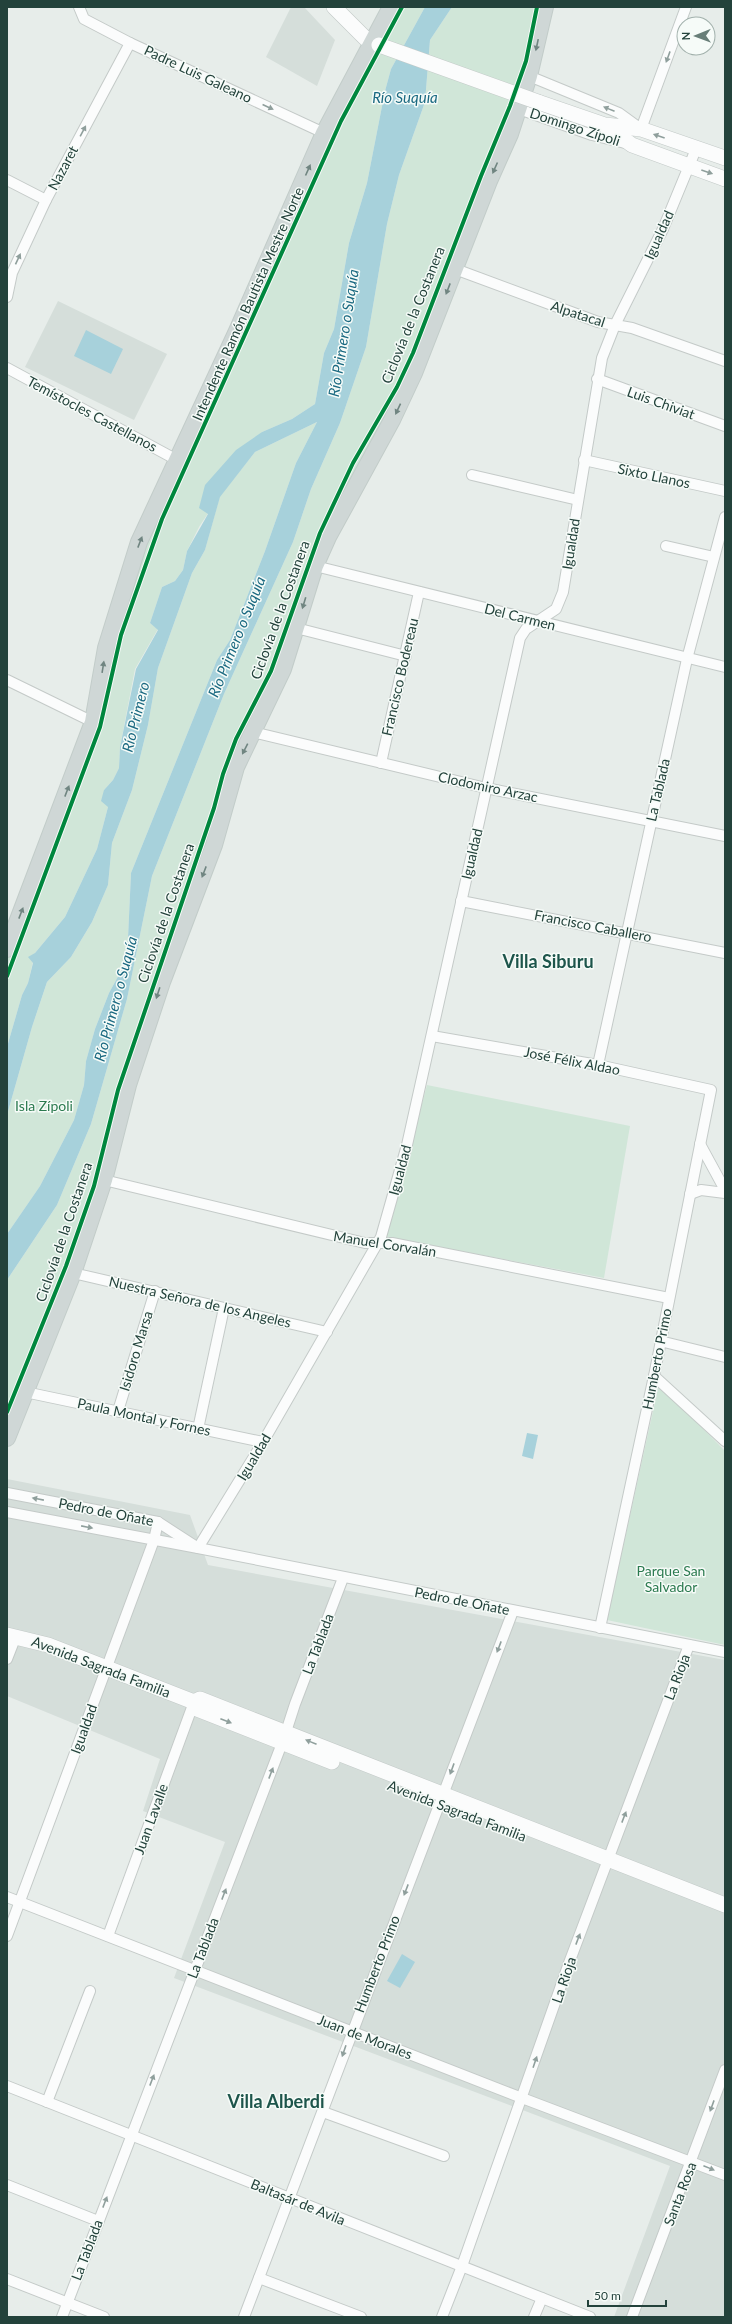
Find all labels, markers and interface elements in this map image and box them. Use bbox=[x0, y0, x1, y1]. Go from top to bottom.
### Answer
north arrow bbox=[676, 16, 716, 56]
text: N bbox=[679, 32, 692, 41]
one-way arrow bbox=[533, 39, 539, 51]
street label: Padre Luis Galeano bbox=[142, 41, 255, 106]
one-way arrow bbox=[664, 51, 670, 63]
water label: Río Suquía bbox=[372, 88, 438, 106]
one-way arrow bbox=[262, 104, 273, 110]
street label: Domingo Zípoli bbox=[528, 104, 622, 149]
one-way arrow bbox=[602, 105, 614, 111]
one-way arrow bbox=[80, 125, 87, 137]
one-way arrow bbox=[653, 132, 665, 138]
street label: Nazaret bbox=[44, 143, 81, 193]
one-way arrow bbox=[492, 162, 498, 173]
one-way arrow bbox=[306, 163, 312, 175]
one-way arrow bbox=[701, 170, 713, 176]
street label: Intendente Ramón Bautista Mestre Norte bbox=[188, 184, 307, 423]
street label: Igualdad bbox=[640, 208, 677, 262]
street label: Ciclovía de la Costanera bbox=[377, 244, 448, 386]
one-way arrow bbox=[15, 254, 21, 265]
water label: Río Primero o Suquía bbox=[324, 267, 362, 398]
one-way arrow bbox=[444, 284, 450, 296]
street label: Alpatacal bbox=[549, 297, 608, 330]
street label: Temístocles Castellanos bbox=[24, 372, 160, 455]
street label: Luis Chiviat bbox=[625, 382, 697, 423]
one-way arrow bbox=[395, 403, 401, 415]
street label: Sixto Llanos bbox=[616, 460, 692, 491]
street label: Igualdad bbox=[558, 517, 583, 571]
one-way arrow bbox=[137, 536, 143, 548]
street label: Ciclovía de la Costanera bbox=[246, 538, 313, 682]
water label: Río Primero o Suquía bbox=[204, 573, 269, 700]
one-way arrow bbox=[301, 597, 307, 609]
street label: Del Carmen bbox=[483, 599, 558, 634]
street label: Francisco Bodereau bbox=[378, 616, 421, 737]
one-way arrow bbox=[100, 661, 106, 673]
water label: Río Primero bbox=[118, 679, 153, 754]
one-way arrow bbox=[241, 743, 248, 755]
street label: La Tablada bbox=[642, 757, 673, 823]
street label: Clodomiro Arzac bbox=[437, 768, 540, 805]
one-way arrow bbox=[65, 785, 71, 797]
street label: Igualdad bbox=[457, 827, 486, 881]
street label: Ciclovía de la Costanera bbox=[134, 841, 197, 985]
one-way arrow bbox=[200, 866, 206, 878]
one-way arrow bbox=[18, 906, 24, 918]
street label: Francisco Caballero bbox=[533, 906, 653, 945]
water label: Río Primero o Suquía bbox=[90, 934, 140, 1063]
district label: Villa Siburu bbox=[501, 950, 594, 972]
one-way arrow bbox=[155, 988, 161, 1000]
street label: José Félix Aldao bbox=[523, 1043, 622, 1078]
park label: Isla Zípoli bbox=[15, 1097, 73, 1114]
street label: Igualdad bbox=[385, 1143, 414, 1197]
street label: Ciclovía de la Costanera bbox=[32, 1160, 95, 1304]
street label: Manuel Corvalán bbox=[332, 1227, 438, 1260]
street label: Nuestra Señora de los Angeles bbox=[107, 1272, 293, 1331]
street label: Humberto Primo bbox=[638, 1307, 675, 1411]
street label: Isidoro Marsa bbox=[115, 1309, 156, 1393]
street label: Paula Montal y Fornes bbox=[76, 1394, 212, 1439]
street label: Igualdad bbox=[233, 1430, 274, 1483]
street label: Pedro de Oñate bbox=[57, 1494, 155, 1529]
one-way arrow bbox=[31, 1495, 44, 1501]
one-way arrow bbox=[80, 1525, 93, 1531]
park label: Parque San Salvador bbox=[637, 1562, 705, 1595]
street label: Pedro de Oñate bbox=[413, 1583, 511, 1618]
street label: La Tablada bbox=[298, 1611, 337, 1677]
street label: Avenida Sagrada Familia bbox=[29, 1632, 173, 1701]
one-way arrow bbox=[495, 1642, 501, 1654]
street label: La Rioja bbox=[660, 1651, 693, 1702]
street label: Igualdad bbox=[67, 1702, 100, 1756]
one-way arrow bbox=[221, 1718, 233, 1724]
one-way arrow bbox=[304, 1739, 316, 1745]
one-way arrow bbox=[449, 1763, 455, 1775]
one-way arrow bbox=[268, 1766, 274, 1778]
street label: Avenida Sagrada Familia bbox=[385, 1776, 529, 1845]
street label: Juan Lavalle bbox=[130, 1781, 171, 1856]
one-way arrow bbox=[622, 1811, 628, 1823]
one-way arrow bbox=[402, 1885, 408, 1897]
one-way arrow bbox=[221, 1888, 227, 1900]
street label: Humberto Primo bbox=[350, 1913, 403, 2015]
street label: La Tablada bbox=[183, 1915, 222, 1981]
one-way arrow bbox=[576, 1933, 582, 1945]
street label: La Rioja bbox=[548, 1954, 579, 2005]
street label: Juan de Morales bbox=[315, 2011, 415, 2062]
one-way arrow bbox=[341, 2045, 347, 2057]
one-way arrow bbox=[532, 2055, 538, 2067]
one-way arrow bbox=[149, 2074, 155, 2086]
district label: Villa Alberdi bbox=[227, 2090, 324, 2112]
one-way arrow bbox=[708, 2101, 714, 2113]
street label: Santa Rosa bbox=[660, 2159, 699, 2228]
one-way arrow bbox=[703, 2166, 715, 2172]
street label: Baltasár de Avila bbox=[248, 2175, 348, 2228]
one-way arrow bbox=[103, 2195, 109, 2207]
street label: La Tablada bbox=[67, 2217, 106, 2283]
scale bar bbox=[588, 2282, 666, 2308]
text: 50 m bbox=[594, 2288, 621, 2303]

